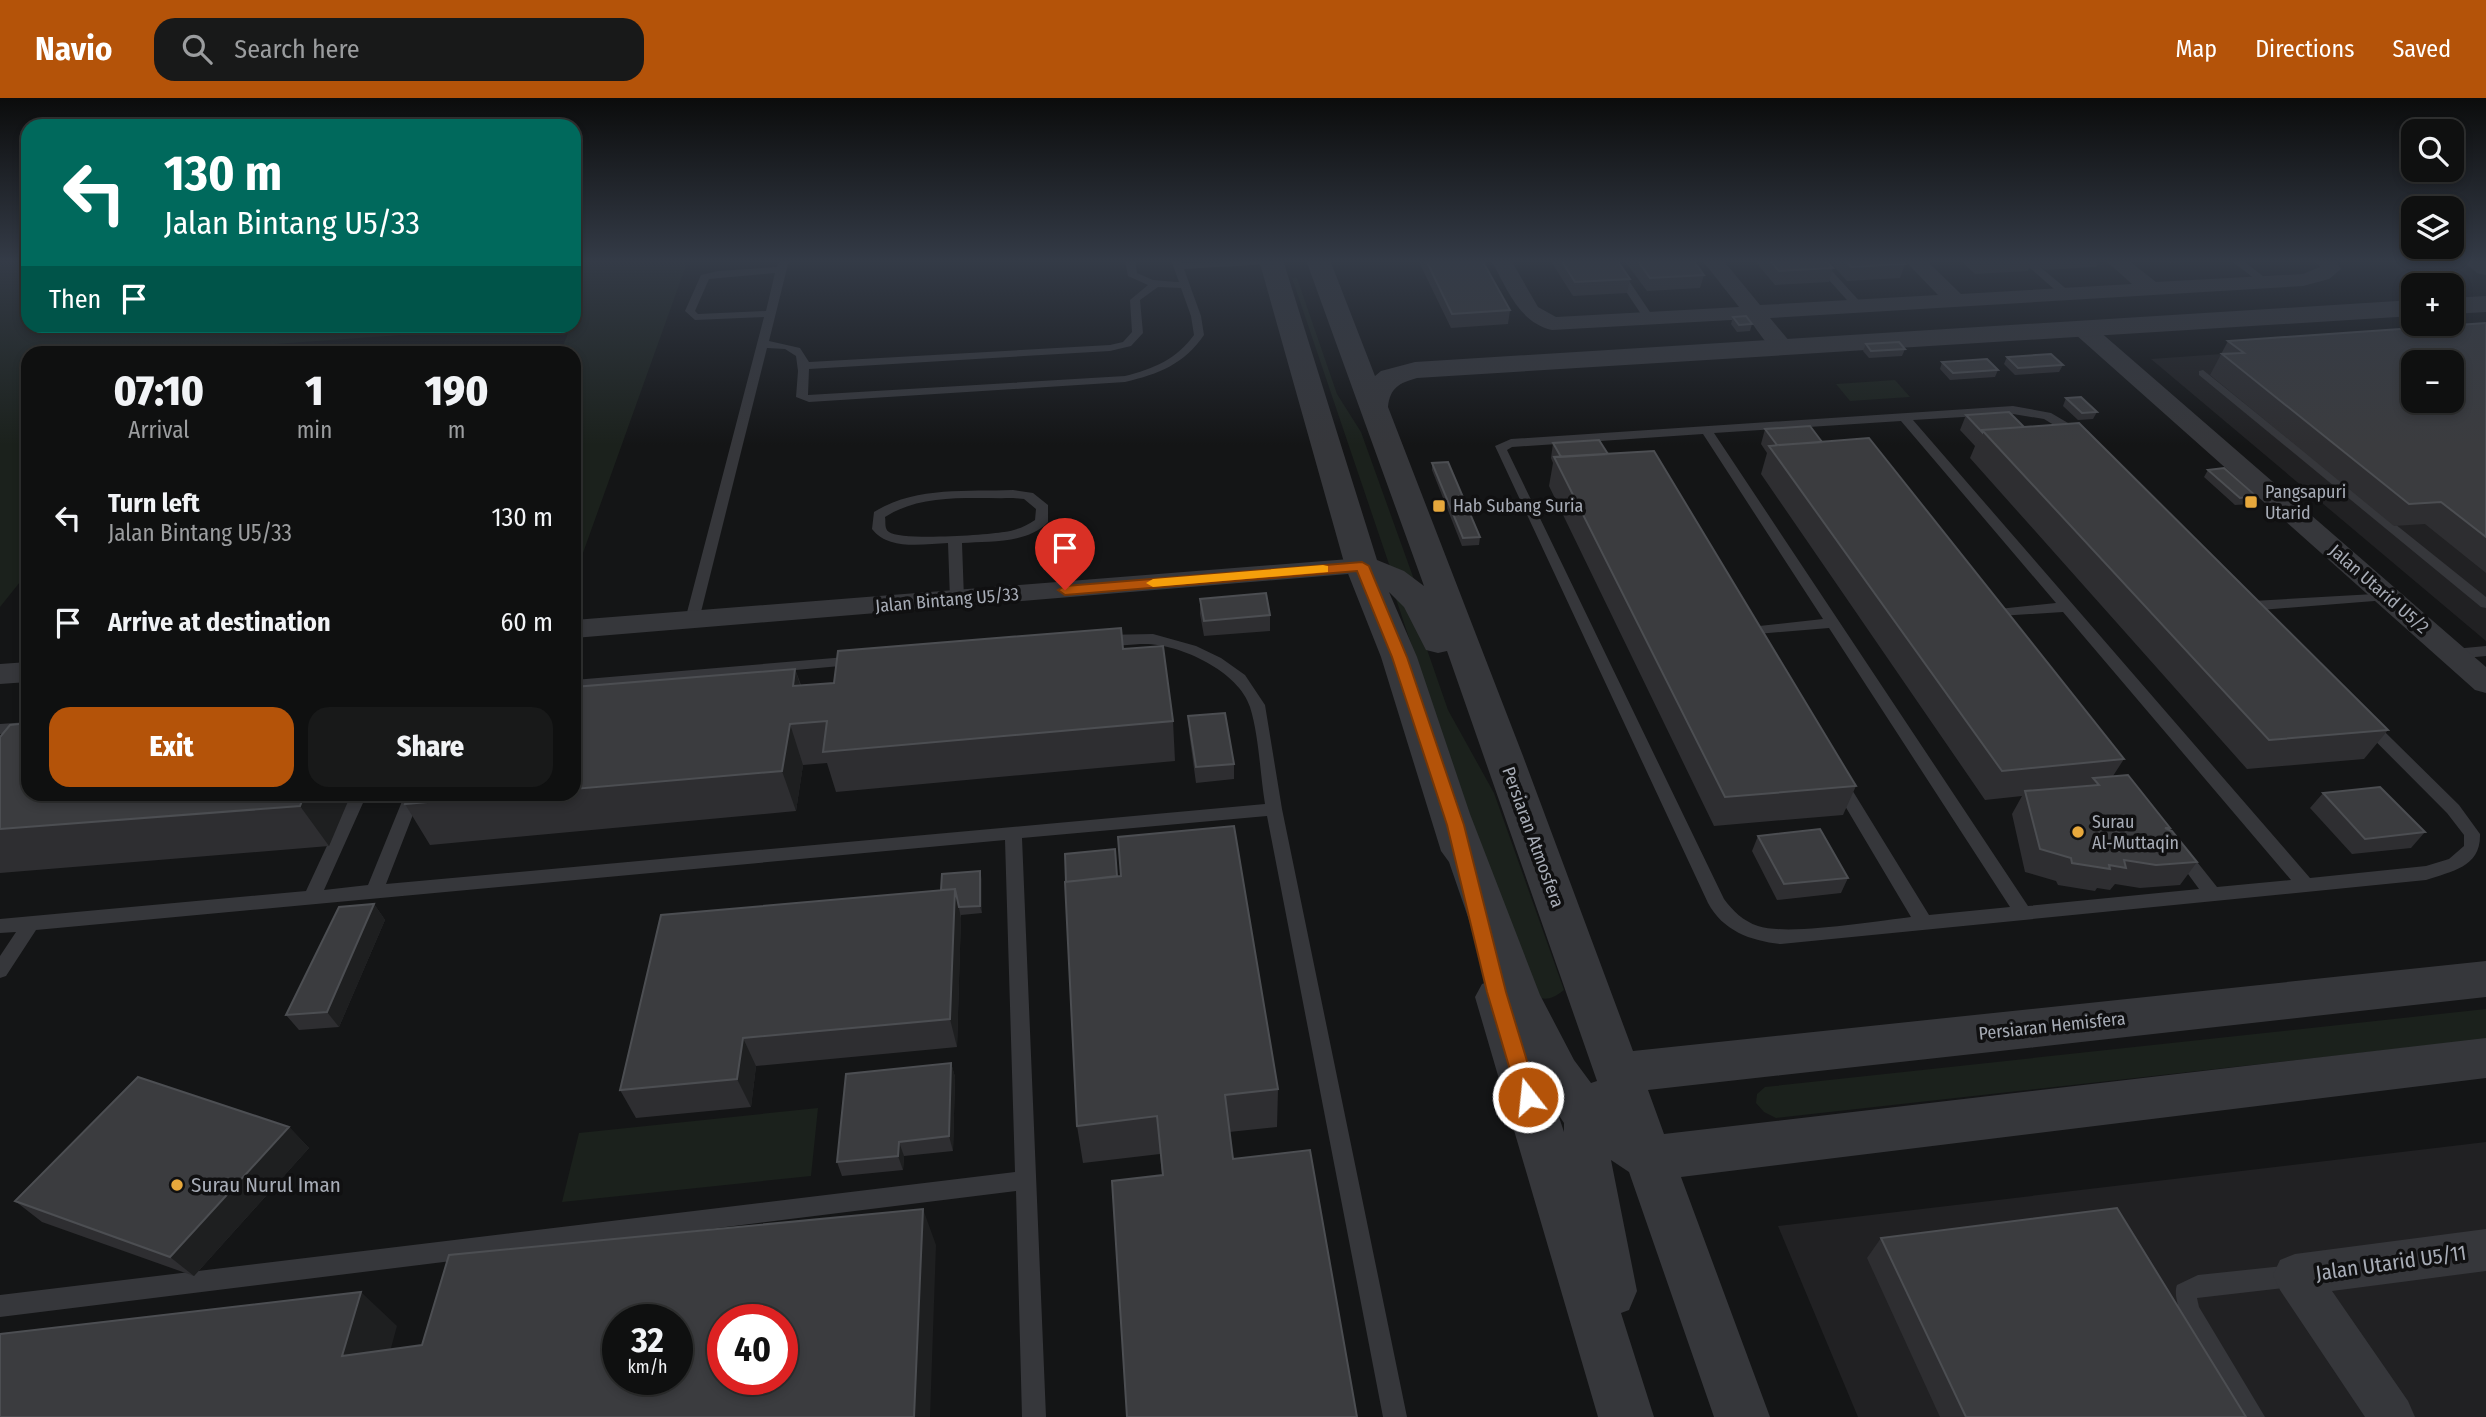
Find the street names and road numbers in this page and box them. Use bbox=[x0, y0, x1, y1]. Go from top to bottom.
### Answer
street label: Jalan Utarid U5/2 bbox=[2325, 540, 2433, 638]
street label: Jalan Bintang U5/33 bbox=[874, 583, 1020, 617]
street label: Persiaran Atmosfera bbox=[1497, 764, 1569, 911]
street label: Persiaran Hemisfera bbox=[1977, 1007, 2127, 1045]
street label: Jalan Utarid U5/11 bbox=[2314, 1240, 2468, 1286]

